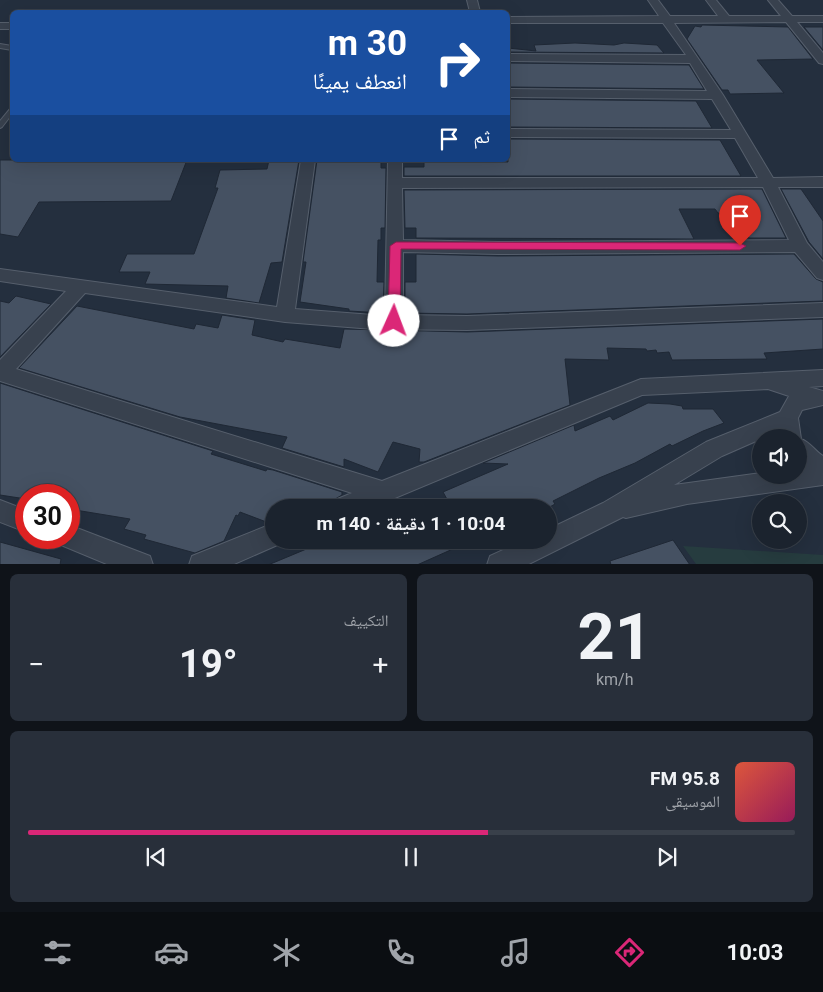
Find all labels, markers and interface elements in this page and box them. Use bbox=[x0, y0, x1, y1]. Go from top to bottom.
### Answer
text: 30 m bbox=[328, 23, 407, 64]
icon: right bbox=[425, 30, 490, 95]
text: انعطف يمينًا bbox=[313, 69, 407, 94]
icon: arrive bbox=[435, 125, 463, 153]
text: ثم bbox=[473, 125, 490, 148]
pin bbox=[719, 195, 761, 246]
icon: arrive bbox=[726, 202, 754, 230]
position arrow bbox=[367, 294, 419, 346]
map controls bbox=[752, 429, 807, 549]
button: sound bbox=[752, 429, 807, 484]
speed limit sign: 30 bbox=[15, 484, 80, 549]
button: search bbox=[752, 494, 807, 549]
text: 10:04 · 1 دقيقة · 140 m bbox=[317, 512, 505, 535]
text: 21 bbox=[577, 599, 652, 675]
text: التكييف bbox=[344, 611, 389, 630]
text: 19° bbox=[179, 642, 238, 686]
text: − bbox=[28, 648, 44, 681]
text: + bbox=[373, 648, 388, 681]
text: km/h bbox=[596, 670, 634, 689]
text: 95.8 FM bbox=[650, 767, 720, 790]
text: الموسيقى bbox=[665, 792, 720, 811]
icon: previous bbox=[142, 843, 170, 871]
icon: pause bbox=[397, 843, 425, 871]
icon: next bbox=[653, 843, 681, 871]
icon: filters bbox=[40, 935, 75, 970]
icon: car bbox=[154, 935, 189, 970]
icon: climate bbox=[269, 935, 304, 970]
icon: phone bbox=[383, 935, 418, 970]
icon: music bbox=[498, 935, 533, 970]
icon: directions bbox=[612, 935, 647, 970]
text: 10:03 bbox=[727, 940, 783, 965]

